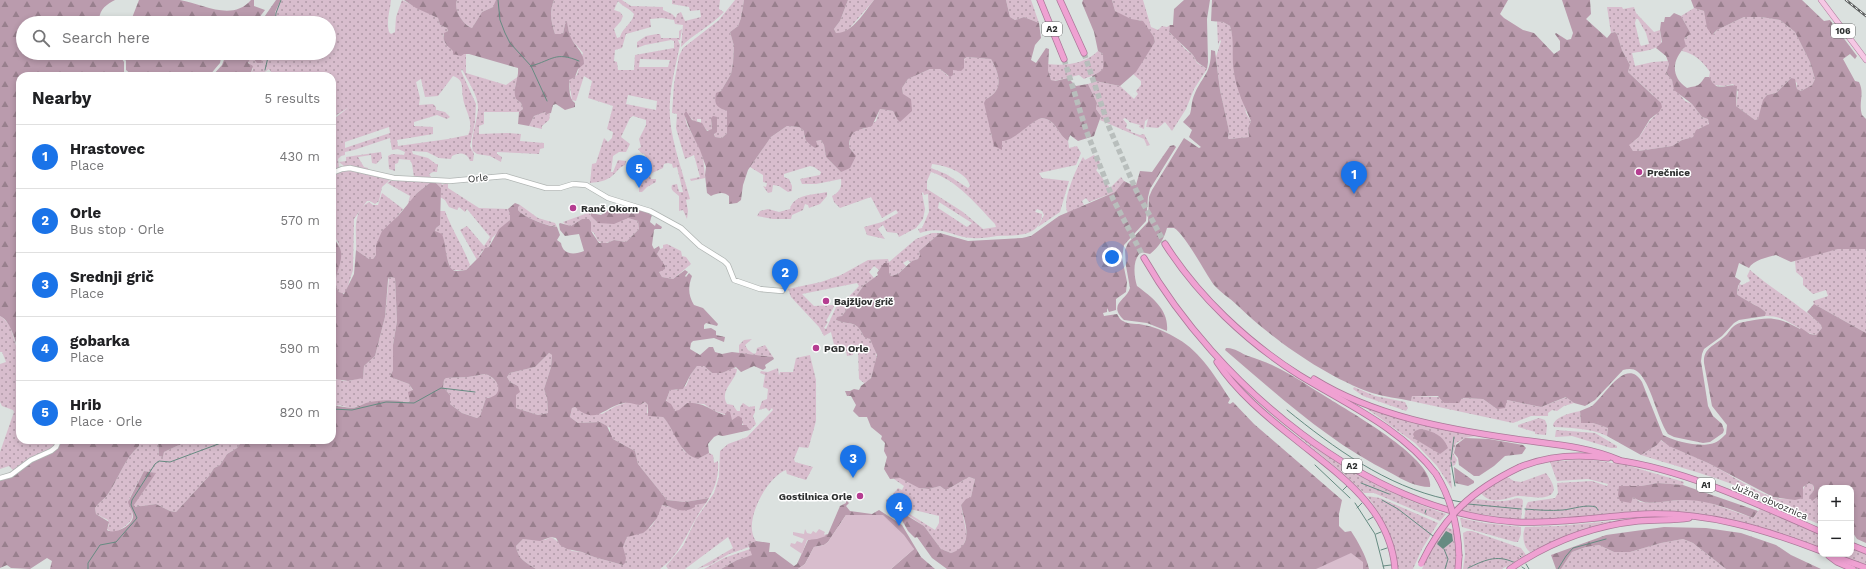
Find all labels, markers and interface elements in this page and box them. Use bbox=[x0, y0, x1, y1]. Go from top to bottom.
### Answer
search box bbox=[16, 16, 336, 60]
road number: A2 bbox=[1042, 22, 1062, 36]
road number: 106 bbox=[1831, 24, 1855, 38]
icon: search bbox=[30, 27, 52, 49]
text: Search here bbox=[62, 29, 150, 47]
text: Nearby bbox=[32, 88, 91, 108]
text: 5 results bbox=[265, 91, 320, 106]
text: Hrastovec bbox=[70, 140, 145, 158]
text: 1 bbox=[42, 149, 48, 164]
text: 430 m bbox=[280, 149, 320, 164]
pin: 5 bbox=[626, 155, 652, 188]
text: Place bbox=[70, 158, 104, 173]
pin: 1 bbox=[1341, 161, 1367, 194]
marker: Prečnice bbox=[1634, 167, 1644, 177]
place label: Prečnice bbox=[1647, 167, 1690, 178]
street label: Orle bbox=[467, 171, 489, 185]
marker: Ranč Okorn bbox=[568, 203, 578, 213]
place label: Ranč Okorn bbox=[581, 203, 638, 214]
text: Orle bbox=[70, 204, 101, 222]
text: 2 bbox=[41, 213, 49, 228]
text: 570 m bbox=[280, 213, 320, 228]
text: Bus stop · Orle bbox=[70, 222, 164, 237]
your location bbox=[1102, 247, 1122, 267]
pin: 2 bbox=[772, 259, 798, 292]
text: Srednji grič bbox=[70, 268, 154, 286]
text: 3 bbox=[41, 277, 49, 292]
text: 590 m bbox=[280, 277, 320, 292]
text: Place bbox=[70, 286, 104, 301]
marker: Bajžljov grič bbox=[821, 296, 831, 306]
place label: Bajžljov grič bbox=[834, 296, 894, 307]
text: gobarka bbox=[70, 332, 130, 350]
text: 4 bbox=[41, 341, 49, 356]
text: 590 m bbox=[280, 341, 320, 356]
marker: PGD Orle bbox=[811, 343, 821, 353]
place label: PGD Orle bbox=[824, 343, 869, 354]
text: Place bbox=[70, 350, 104, 365]
text: Hrib bbox=[70, 396, 101, 414]
text: 5 bbox=[41, 405, 49, 420]
text: 820 m bbox=[280, 405, 320, 420]
text: Place · Orle bbox=[70, 414, 142, 429]
pin: 3 bbox=[840, 445, 866, 478]
road number: A2 bbox=[1342, 459, 1362, 473]
road number: A1 bbox=[1697, 478, 1715, 492]
street label: Južna obvoznica bbox=[1731, 480, 1810, 522]
map controls bbox=[1818, 485, 1854, 557]
button: + bbox=[1818, 485, 1854, 521]
place label: Gostilnica Orle bbox=[779, 491, 852, 502]
marker: Gostilnica Orle bbox=[855, 491, 865, 501]
pin: 4 bbox=[886, 493, 912, 526]
button: − bbox=[1818, 521, 1854, 557]

